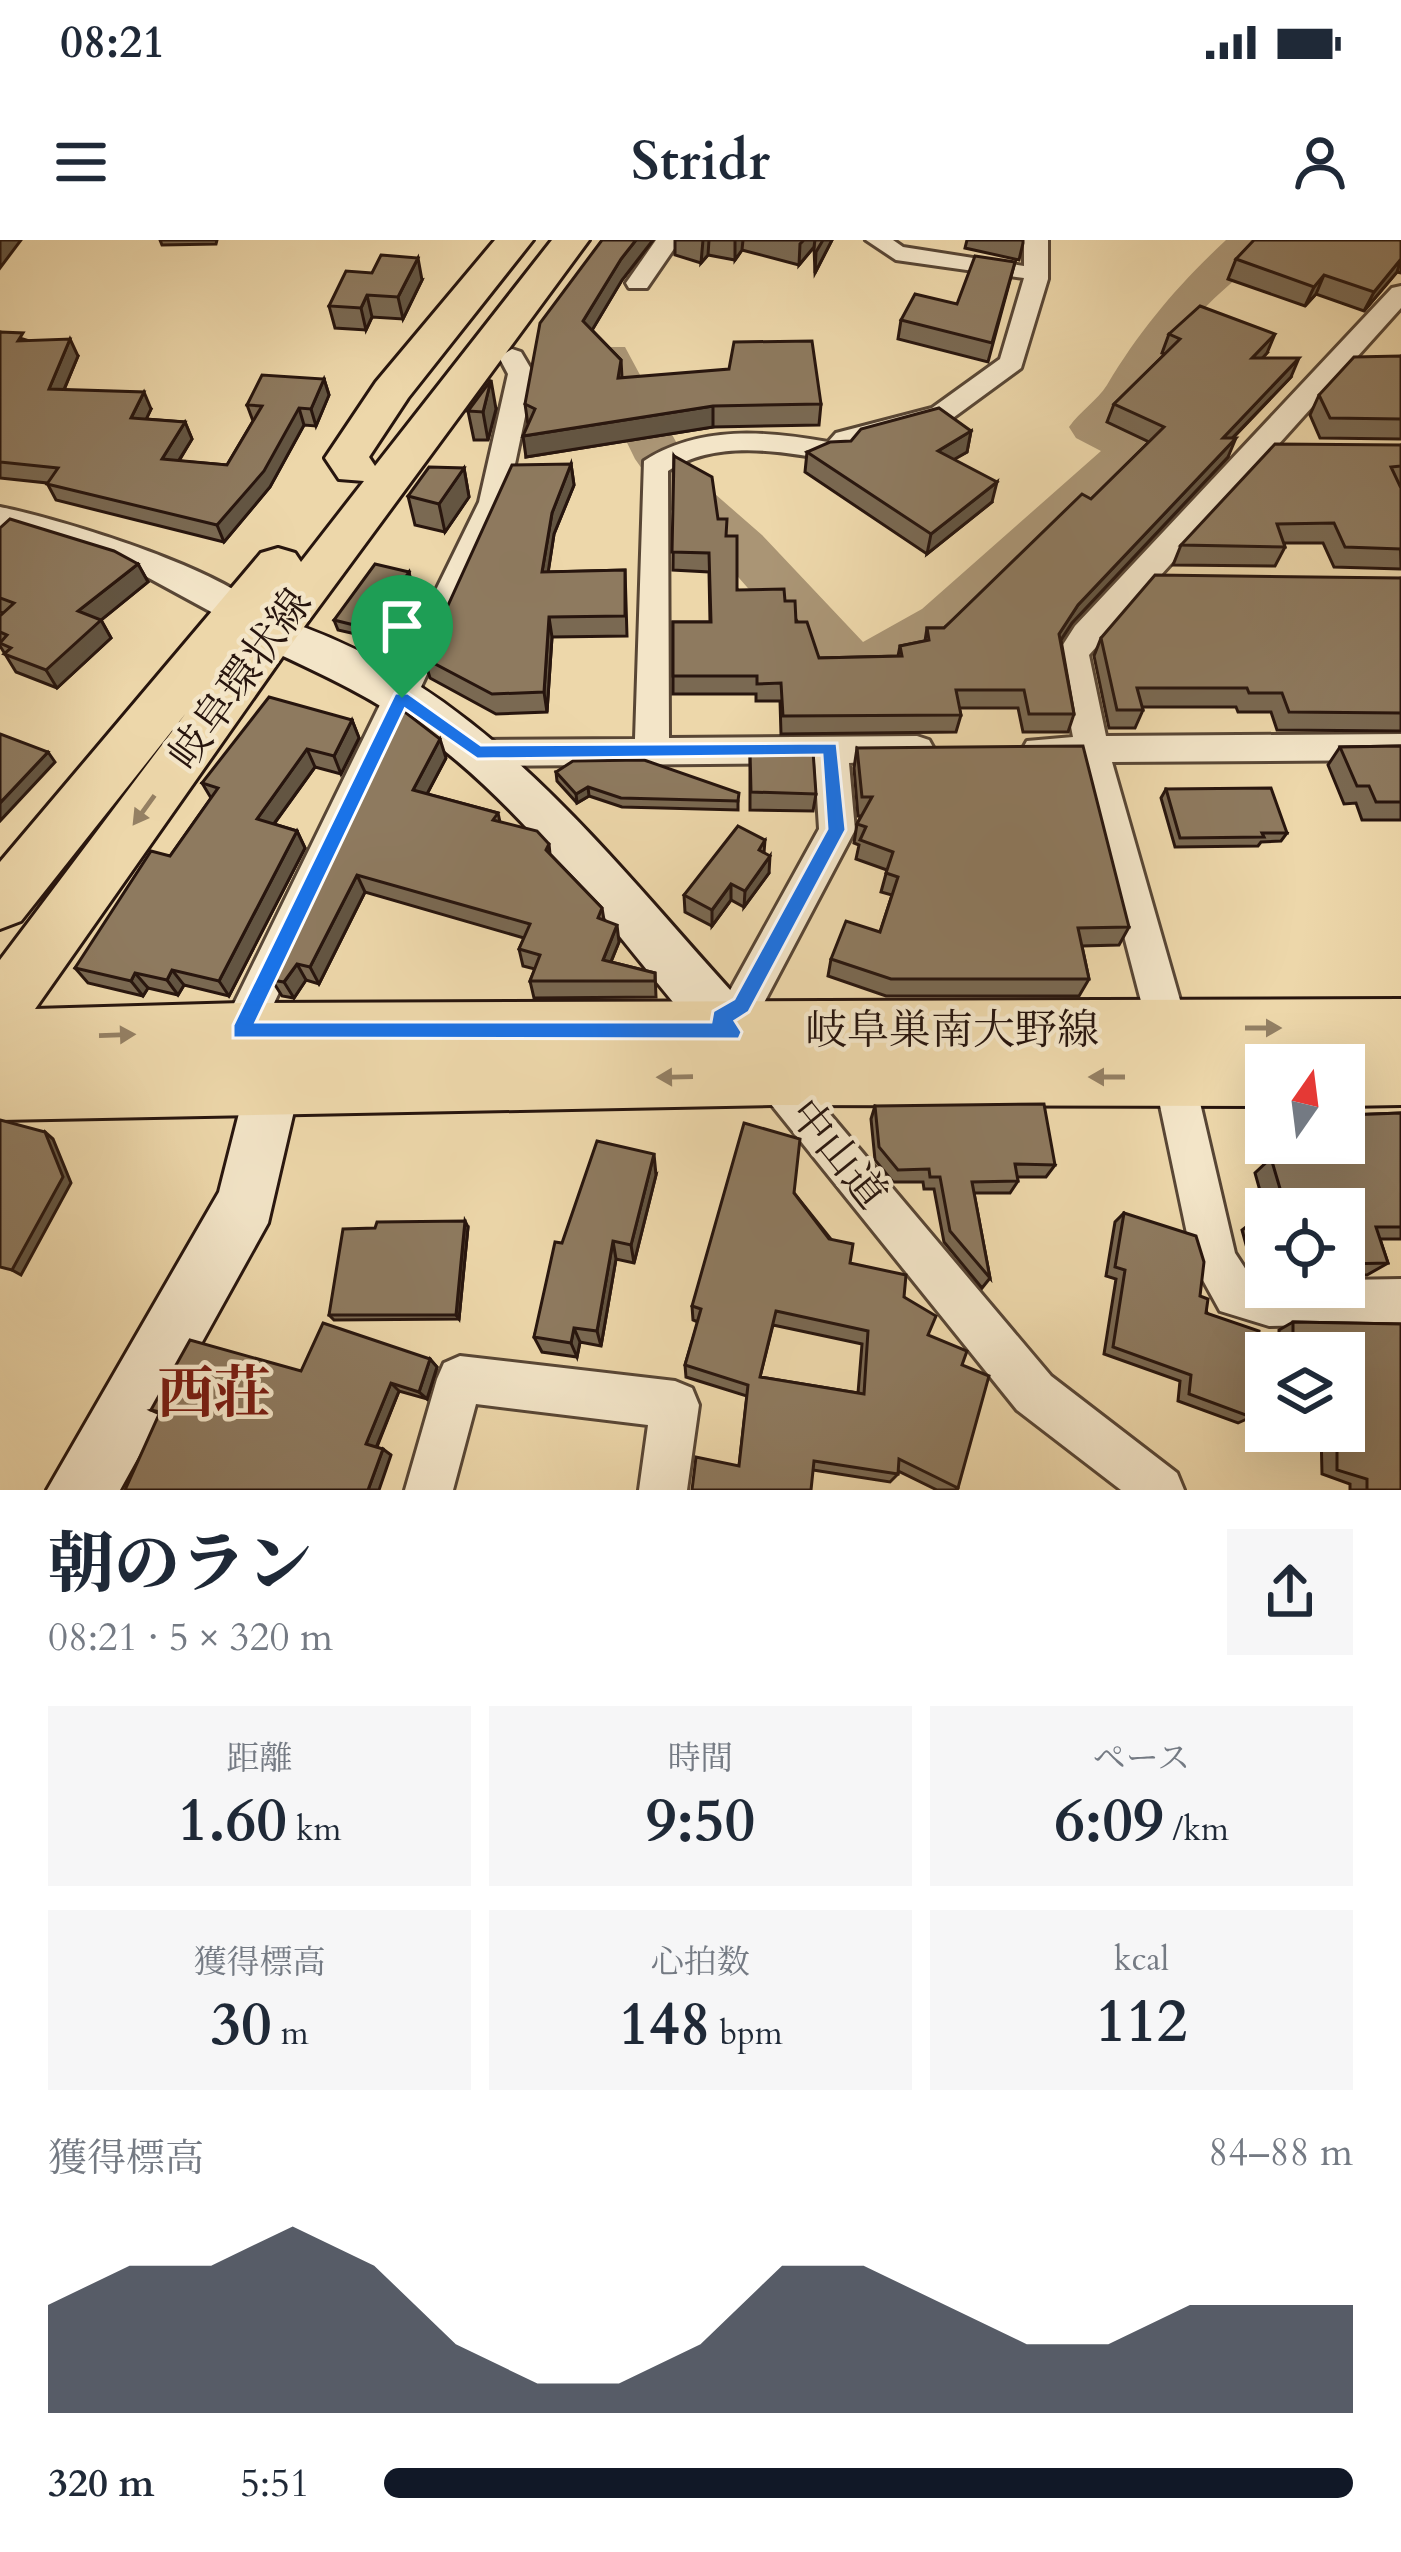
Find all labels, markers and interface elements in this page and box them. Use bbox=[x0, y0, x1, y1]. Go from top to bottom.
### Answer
text: 08:21 bbox=[60, 12, 165, 73]
text: Stridr bbox=[631, 126, 770, 199]
icon: menu bbox=[48, 129, 114, 195]
icon: person bbox=[1287, 129, 1353, 195]
pin bbox=[351, 575, 453, 698]
street label: 岐阜環状線 bbox=[155, 577, 325, 781]
icon: arrive bbox=[369, 593, 435, 659]
one-way arrow bbox=[133, 794, 156, 826]
street label: 岐阜巣南大野線 bbox=[805, 1002, 1099, 1059]
one-way arrow bbox=[1245, 1018, 1283, 1038]
one-way arrow bbox=[99, 1025, 137, 1044]
north arrow bbox=[1245, 1044, 1365, 1164]
map controls bbox=[1245, 1044, 1365, 1452]
one-way arrow bbox=[655, 1067, 693, 1086]
one-way arrow bbox=[1087, 1067, 1125, 1087]
street label: 中山道 bbox=[776, 1087, 900, 1221]
button: locate bbox=[1245, 1188, 1365, 1308]
button: layers bbox=[1245, 1332, 1365, 1452]
district label: 西荘 bbox=[157, 1356, 271, 1433]
text: 朝のラン bbox=[48, 1521, 312, 1610]
button: share bbox=[1227, 1529, 1353, 1655]
text: 08:21 · 5 × 320 m bbox=[48, 1611, 333, 1664]
text: 距離 bbox=[227, 1736, 293, 1781]
text: 時間 bbox=[668, 1736, 734, 1781]
text: ペース bbox=[1093, 1736, 1190, 1781]
text: 1.60 bbox=[177, 1781, 287, 1862]
text: 9:50 bbox=[646, 1781, 755, 1862]
text: 6:09 bbox=[1054, 1781, 1164, 1862]
text: km bbox=[287, 1807, 342, 1852]
text: /km bbox=[1164, 1807, 1229, 1852]
text: kcal bbox=[1114, 1937, 1169, 1982]
text: 獲得標高 bbox=[194, 1940, 326, 1985]
text: 心拍数 bbox=[651, 1940, 750, 1985]
text: 112 bbox=[1095, 1982, 1188, 2063]
text: 30 bbox=[210, 1985, 272, 2066]
text: 148 bbox=[618, 1985, 711, 2066]
text: m bbox=[272, 2011, 309, 2056]
text: bpm bbox=[711, 2011, 783, 2056]
text: 84–88 m bbox=[1208, 2126, 1353, 2179]
text: 獲得標高 bbox=[48, 2132, 204, 2185]
text: 320 m bbox=[48, 2457, 154, 2510]
text: 5:51 bbox=[240, 2457, 310, 2510]

